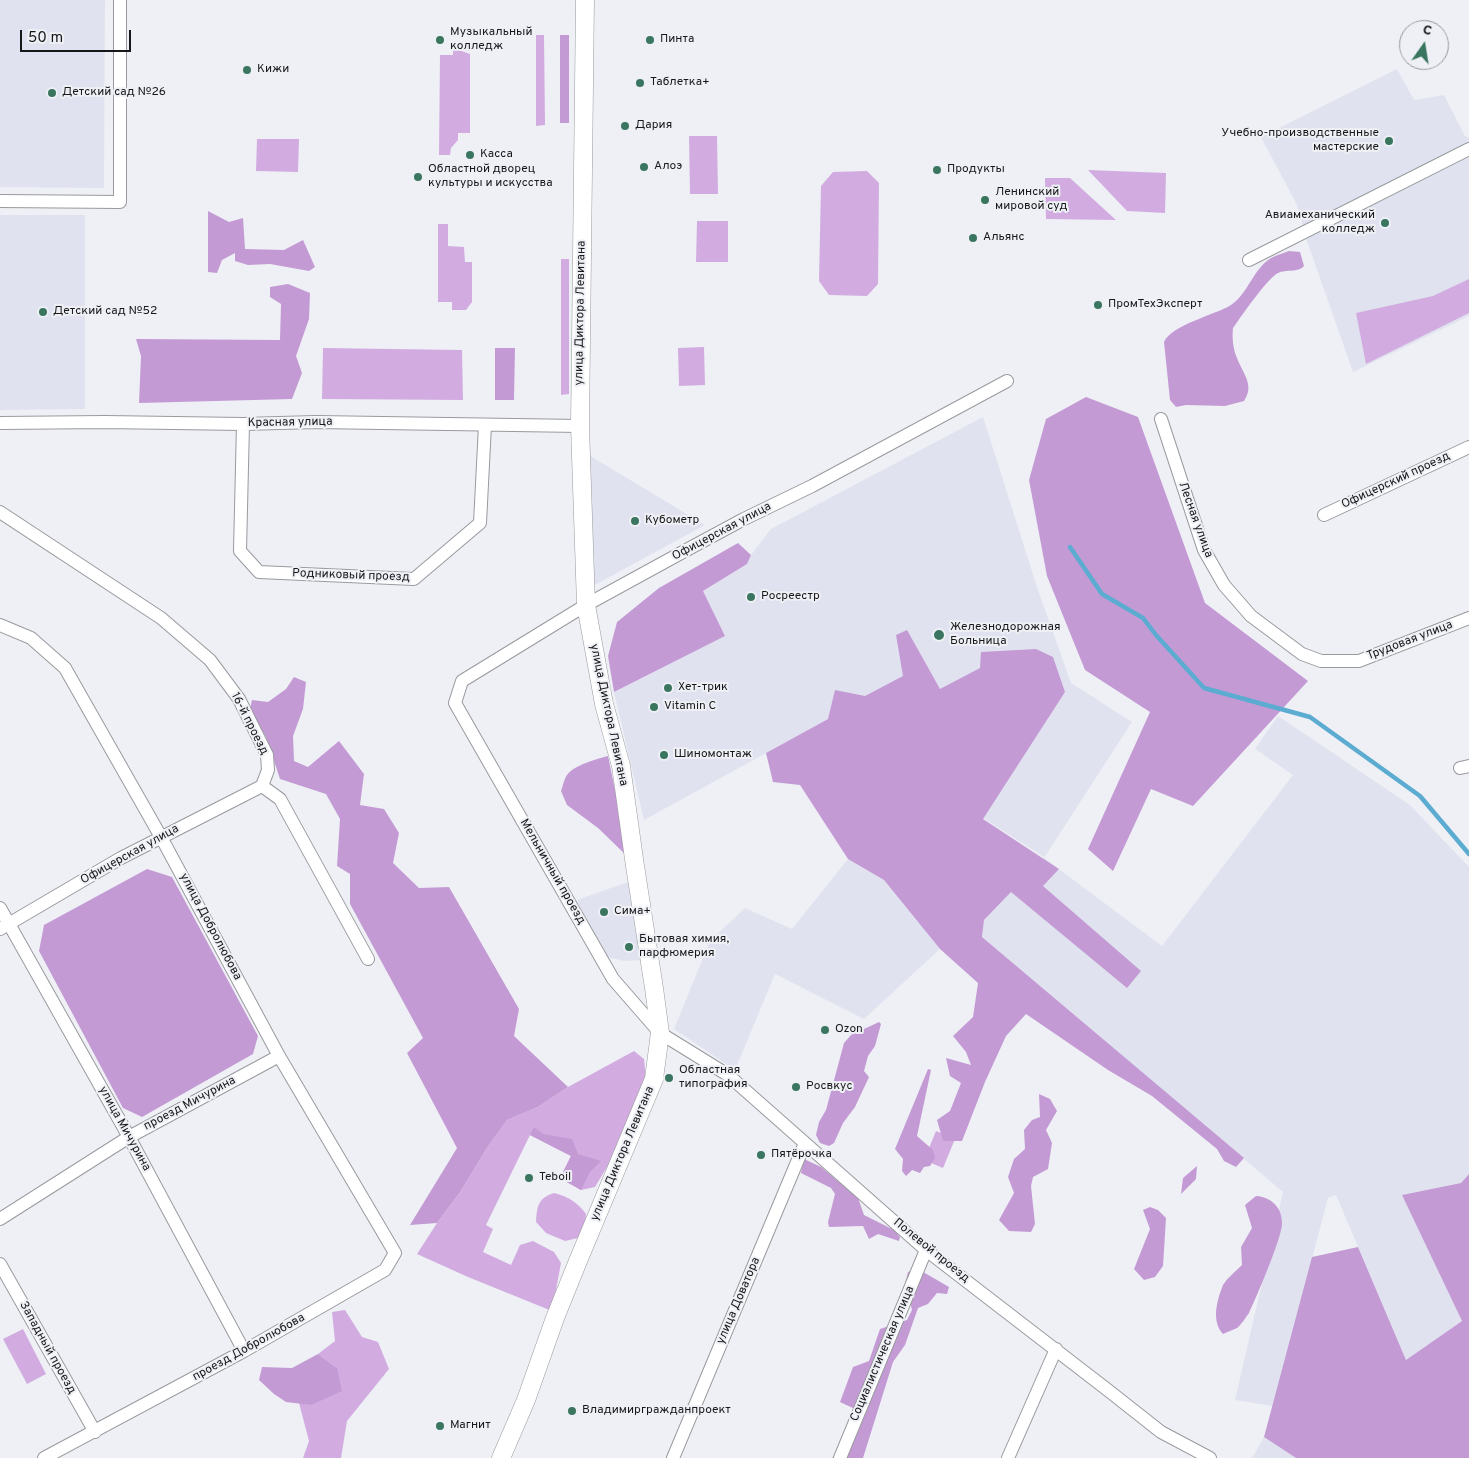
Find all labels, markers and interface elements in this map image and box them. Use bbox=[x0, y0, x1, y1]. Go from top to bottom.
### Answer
scale bar bbox=[22, 20, 134, 52]
north arrow bbox=[1399, 20, 1449, 70]
text: С bbox=[1421, 22, 1434, 40]
place label: Музыкальный колледж bbox=[450, 26, 533, 54]
text: 50 m bbox=[28, 29, 63, 48]
place label: Пинта bbox=[660, 33, 694, 47]
marker: Музыкальный колледж bbox=[434, 34, 446, 46]
marker: Пинта bbox=[644, 34, 656, 46]
place label: Кижи bbox=[257, 63, 289, 77]
marker: Кижи bbox=[241, 64, 253, 76]
place label: Таблетка+ bbox=[650, 76, 710, 90]
marker: Таблетка+ bbox=[634, 77, 646, 89]
place label: Детский сад №26 bbox=[62, 86, 166, 100]
marker: Детский сад №26 bbox=[46, 87, 58, 99]
place label: Дария bbox=[635, 119, 672, 133]
marker: Дария bbox=[619, 120, 631, 132]
place label: Учебно-производственные мастерские bbox=[1221, 127, 1379, 155]
marker: Учебно-производственные мастерские bbox=[1383, 135, 1395, 147]
place label: Касса bbox=[480, 148, 513, 162]
marker: Касса bbox=[464, 149, 476, 161]
place label: Алоэ bbox=[654, 160, 682, 174]
marker: Алоэ bbox=[638, 161, 650, 173]
place label: Областной дворец культуры и искусства bbox=[428, 163, 553, 191]
place label: Продукты bbox=[947, 163, 1005, 177]
marker: Продукты bbox=[931, 164, 943, 176]
marker: Областной дворец культуры и искусства bbox=[412, 171, 424, 183]
place label: Ленинский мировой суд bbox=[995, 186, 1067, 214]
marker: Ленинский мировой суд bbox=[979, 194, 991, 206]
place label: Авиамеханический колледж bbox=[1265, 209, 1375, 237]
marker: Авиамеханический колледж bbox=[1379, 217, 1391, 229]
place label: Альянс bbox=[983, 231, 1025, 245]
marker: Альянс bbox=[967, 232, 979, 244]
street label: улица Диктора Левитана bbox=[573, 240, 589, 386]
place label: ПромТехЭксперт bbox=[1108, 298, 1202, 312]
marker: ПромТехЭксперт bbox=[1092, 299, 1104, 311]
place label: Детский сад №52 bbox=[53, 305, 157, 319]
marker: Детский сад №52 bbox=[37, 306, 49, 318]
street label: Красная улица bbox=[247, 415, 333, 431]
street label: Офицерский проезд bbox=[1339, 450, 1453, 512]
street label: Лесная улица bbox=[1175, 480, 1215, 560]
street label: Офицерская улица bbox=[670, 500, 774, 564]
place label: Кубометр bbox=[645, 514, 699, 528]
marker: Кубометр bbox=[629, 515, 641, 527]
street label: Родниковый проезд bbox=[292, 567, 410, 585]
place label: Росреестр bbox=[761, 590, 820, 604]
marker: Росреестр bbox=[745, 591, 757, 603]
street label: Трудовая улица bbox=[1365, 618, 1455, 664]
place label: Железнодорожная Больница bbox=[950, 621, 1060, 649]
marker: Железнодорожная Больница bbox=[932, 628, 946, 642]
street label: улица Диктора Левитана bbox=[586, 643, 630, 787]
place label: Хет-трик bbox=[678, 681, 728, 695]
marker: Хет-трик bbox=[662, 682, 674, 694]
street label: 16-й проезд bbox=[227, 690, 271, 758]
place label: Vitamin C bbox=[664, 700, 716, 714]
marker: Vitamin C bbox=[648, 701, 660, 713]
place label: Шиномонтаж bbox=[674, 748, 752, 762]
marker: Шиномонтаж bbox=[658, 749, 670, 761]
street label: Мельничный проезд bbox=[516, 817, 588, 927]
street label: Офицерская улица bbox=[78, 822, 182, 888]
street label: улица Добролюбова bbox=[176, 871, 244, 983]
place label: Сима+ bbox=[614, 905, 651, 919]
marker: Сима+ bbox=[598, 906, 610, 918]
place label: Бытовая химия, парфюмерия bbox=[639, 933, 729, 961]
marker: Бытовая химия, парфюмерия bbox=[623, 941, 635, 953]
place label: Ozon bbox=[835, 1023, 863, 1037]
marker: Ozon bbox=[819, 1024, 831, 1036]
place label: Областная типография bbox=[679, 1064, 748, 1092]
marker: Областная типография bbox=[663, 1072, 675, 1084]
street label: проезд Мичурина bbox=[142, 1074, 238, 1134]
place label: Росвкус bbox=[806, 1080, 852, 1094]
marker: Росвкус bbox=[790, 1081, 802, 1093]
street label: улица Мичурина bbox=[95, 1084, 153, 1174]
street label: улица Диктора Левитана bbox=[588, 1085, 658, 1223]
place label: Пятёрочка bbox=[771, 1148, 832, 1162]
marker: Пятёрочка bbox=[755, 1149, 767, 1161]
place label: Teboil bbox=[539, 1171, 571, 1185]
marker: Teboil bbox=[523, 1172, 535, 1184]
street label: Полевой проезд bbox=[890, 1216, 972, 1286]
street label: улица Доватора bbox=[714, 1255, 764, 1347]
street label: Социалистическая улица bbox=[848, 1284, 918, 1424]
street label: Западный проезд bbox=[16, 1299, 78, 1397]
street label: проезд Добролюбова bbox=[190, 1311, 308, 1385]
place label: Владимиргражданпроект bbox=[582, 1404, 731, 1418]
marker: Владимиргражданпроект bbox=[566, 1405, 578, 1417]
place label: Магнит bbox=[450, 1419, 491, 1433]
marker: Магнит bbox=[434, 1420, 446, 1432]

